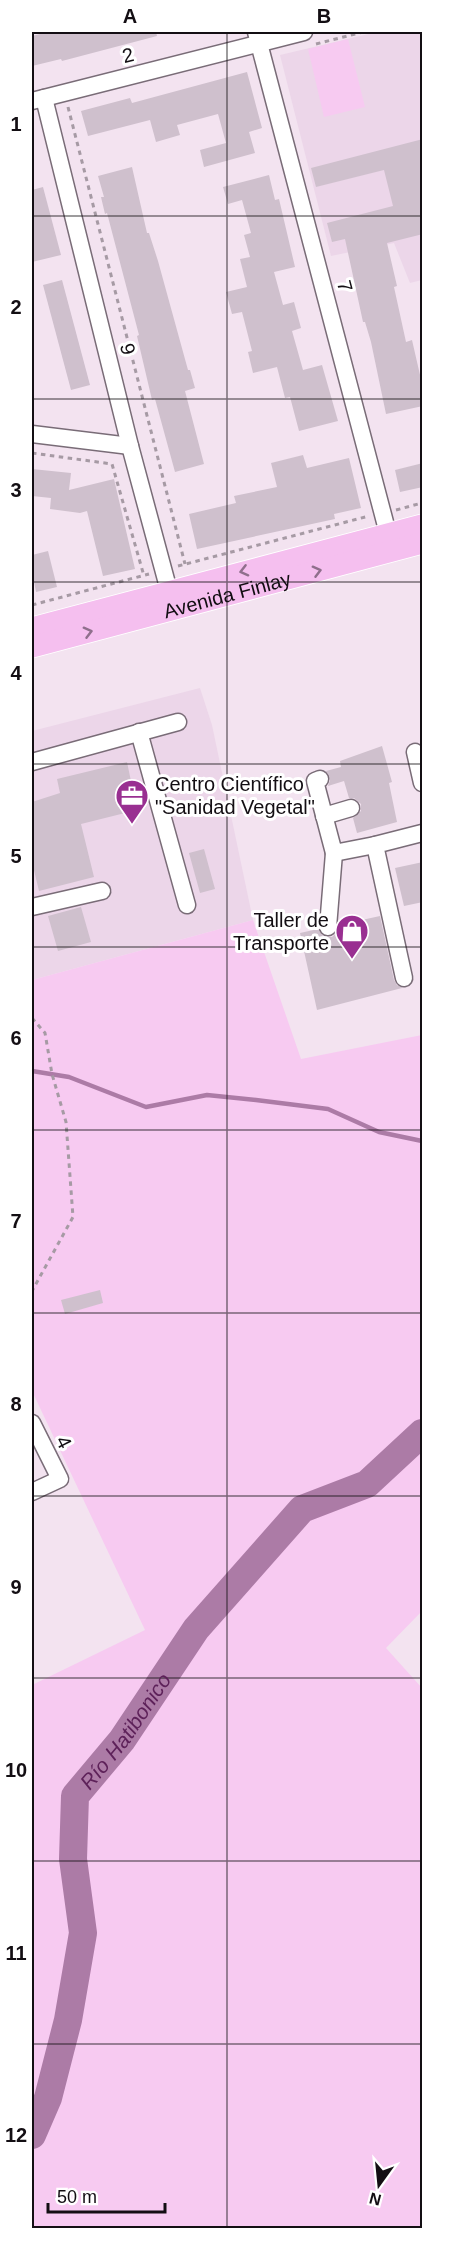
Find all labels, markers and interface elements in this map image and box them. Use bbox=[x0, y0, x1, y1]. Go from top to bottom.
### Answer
text: A bbox=[123, 5, 137, 27]
text: B bbox=[317, 5, 331, 27]
street label: 2 bbox=[120, 43, 136, 67]
text: 1 bbox=[10, 113, 22, 135]
street label: 7 bbox=[333, 278, 357, 294]
text: 2 bbox=[10, 296, 22, 318]
street label: 9 bbox=[116, 341, 140, 357]
text: 3 bbox=[10, 479, 22, 501]
one-way arrow bbox=[239, 564, 249, 577]
one-way arrow bbox=[311, 566, 322, 578]
street label: Avenida Finlay bbox=[161, 567, 293, 622]
one-way arrow bbox=[83, 626, 93, 639]
text: 4 bbox=[10, 662, 22, 684]
place label: Centro Científico "Sanidad Vegetal" bbox=[155, 773, 315, 818]
office icon: Centro Científico "Sanidad Vegetal" bbox=[114, 778, 150, 825]
text: 5 bbox=[10, 845, 22, 867]
place label: Taller de Transporte bbox=[233, 909, 329, 954]
shop icon: Taller de Transporte bbox=[334, 913, 370, 960]
text: 6 bbox=[10, 1027, 22, 1049]
text: 7 bbox=[10, 1210, 22, 1232]
text: 8 bbox=[10, 1393, 22, 1415]
street label: 4 bbox=[52, 1432, 76, 1452]
text: 9 bbox=[10, 1576, 22, 1598]
water label: Río Hatibonico bbox=[75, 1668, 175, 1793]
text: 10 bbox=[5, 1759, 27, 1781]
text: 11 bbox=[5, 1942, 27, 1964]
text: 12 bbox=[5, 2124, 27, 2146]
north arrow bbox=[349, 2155, 409, 2215]
scale bar bbox=[48, 2176, 165, 2214]
text: 50 m bbox=[57, 2187, 97, 2207]
text: N bbox=[367, 2189, 383, 2209]

